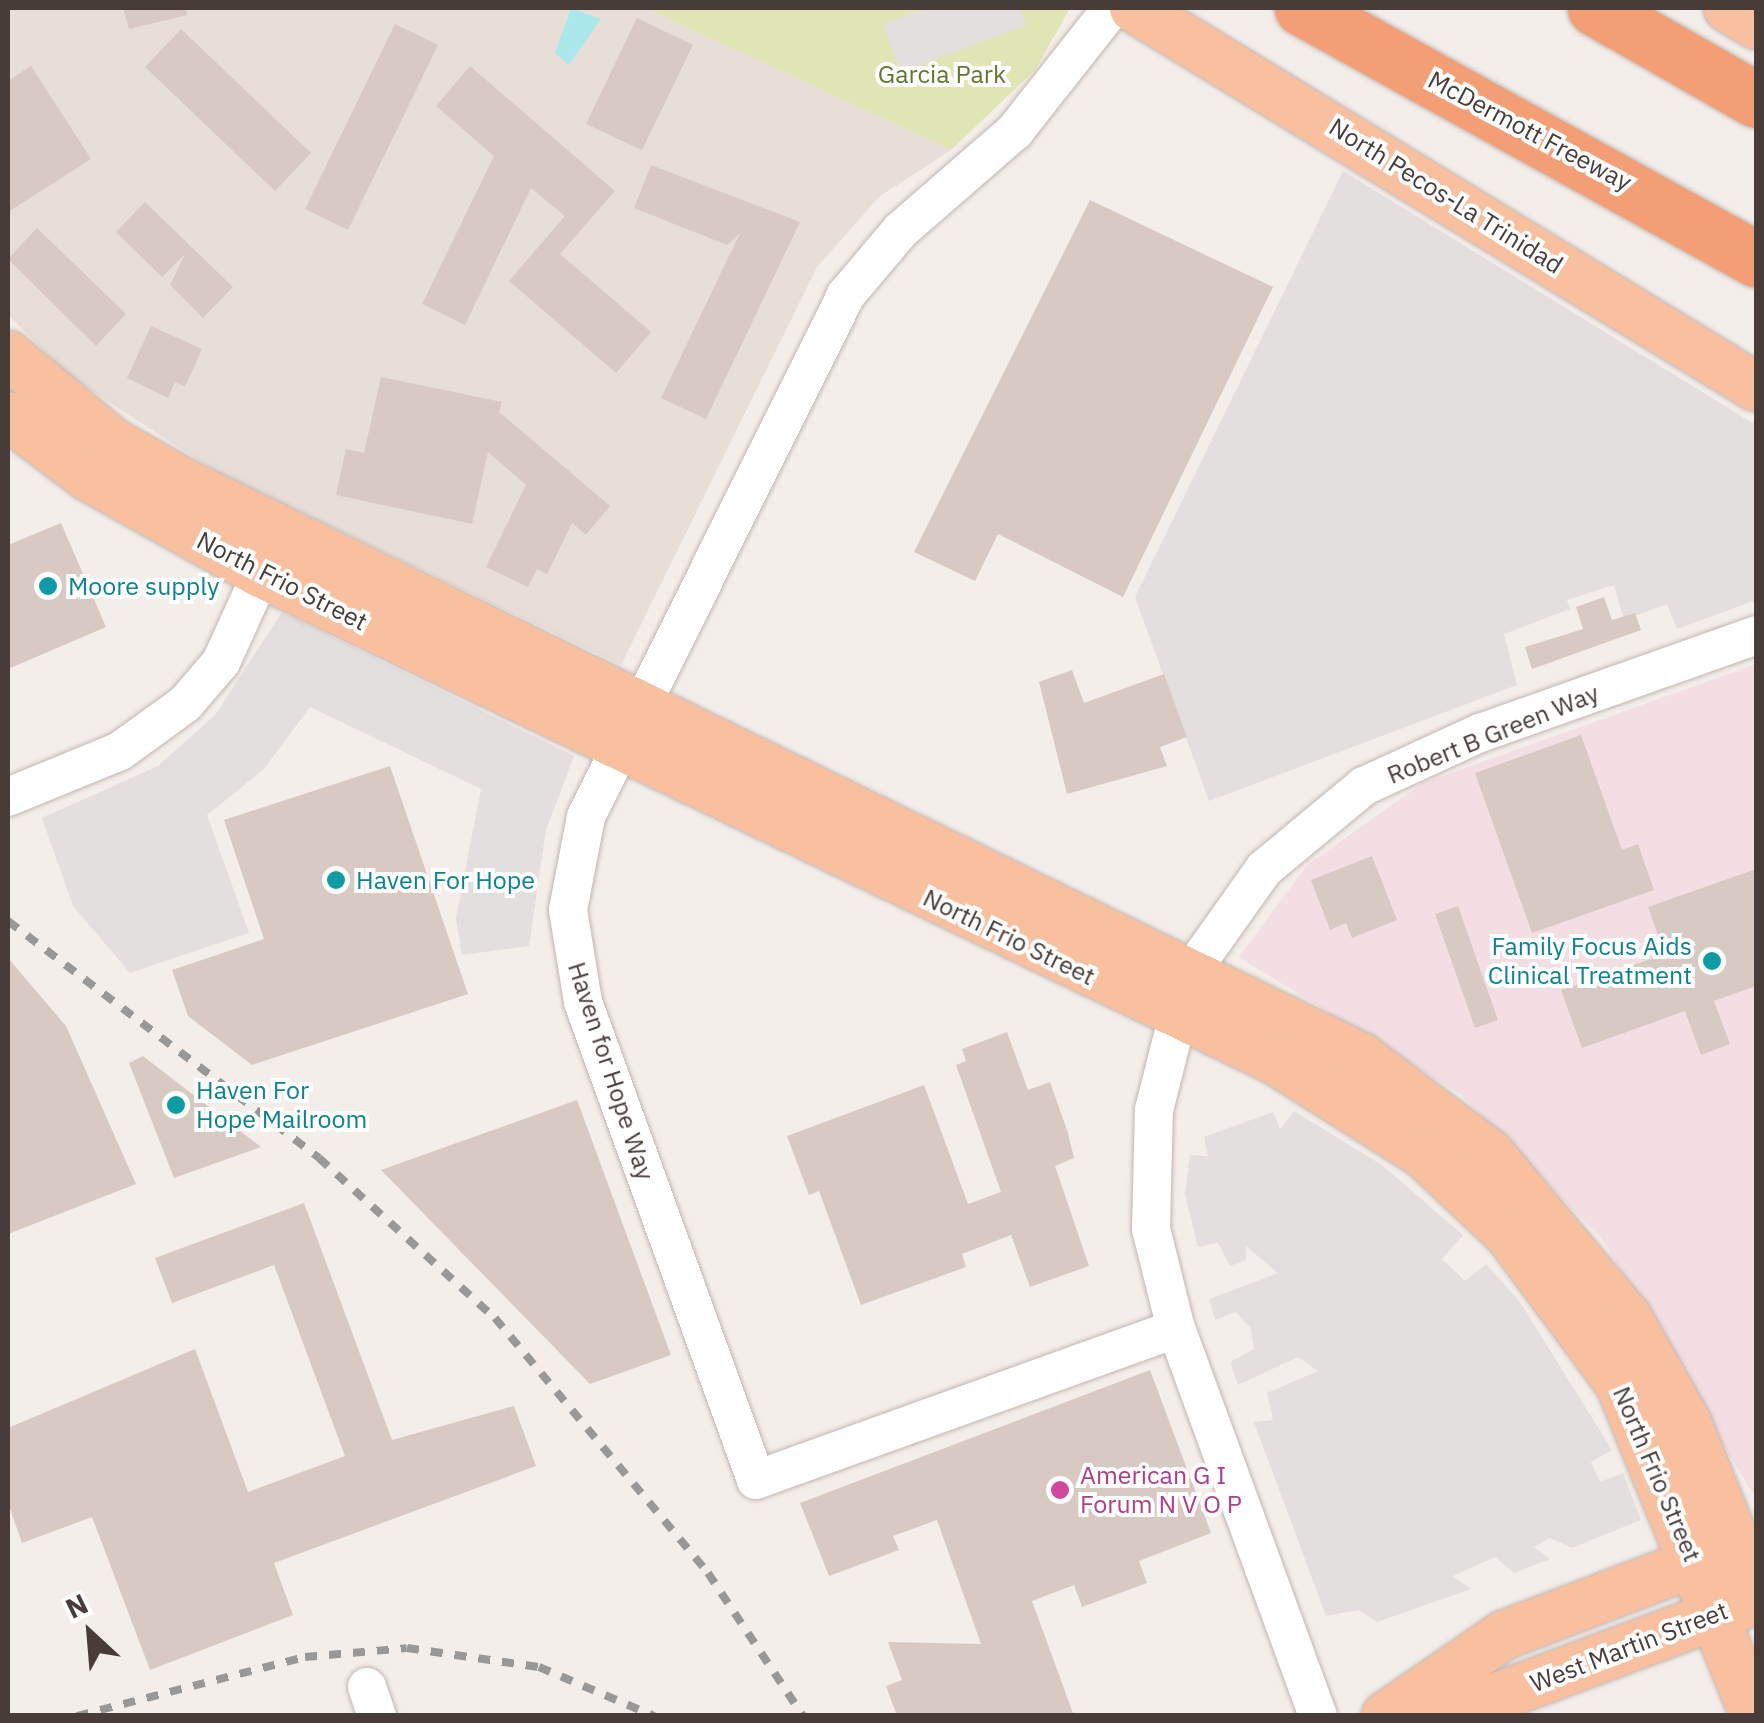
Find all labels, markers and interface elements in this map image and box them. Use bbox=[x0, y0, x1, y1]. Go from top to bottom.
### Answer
park label: Garcia Park bbox=[878, 59, 1006, 89]
street label: McDermott Freeway bbox=[1423, 65, 1637, 197]
street label: North Pecos-La Trinidad bbox=[1324, 112, 1568, 280]
street label: North Frio Street bbox=[192, 525, 372, 637]
place label: Moore supply bbox=[68, 571, 219, 601]
marker: Moore supply bbox=[37, 575, 59, 597]
street label: Robert B Green Way bbox=[1383, 678, 1603, 790]
place label: Haven For Hope bbox=[356, 865, 535, 895]
marker: Haven For Hope bbox=[325, 869, 347, 891]
street label: North Frio Street bbox=[918, 882, 1100, 992]
place label: Family Focus Aids Clinical Treatment bbox=[1488, 932, 1692, 991]
marker: Family Focus Aids Clinical Treatment bbox=[1701, 950, 1723, 972]
street label: Haven for Hope Way bbox=[562, 958, 660, 1184]
place label: Haven For Hope Mailroom bbox=[196, 1076, 367, 1135]
marker: Haven For Hope Mailroom bbox=[165, 1094, 187, 1116]
street label: North Frio Street bbox=[1607, 1382, 1707, 1566]
place label: American G I Forum N V O P bbox=[1080, 1461, 1242, 1520]
marker: American G I Forum N V O P bbox=[1049, 1479, 1071, 1501]
north arrow bbox=[40, 1583, 140, 1683]
text: N bbox=[59, 1585, 94, 1627]
street label: West Martin Street bbox=[1526, 1596, 1732, 1698]

